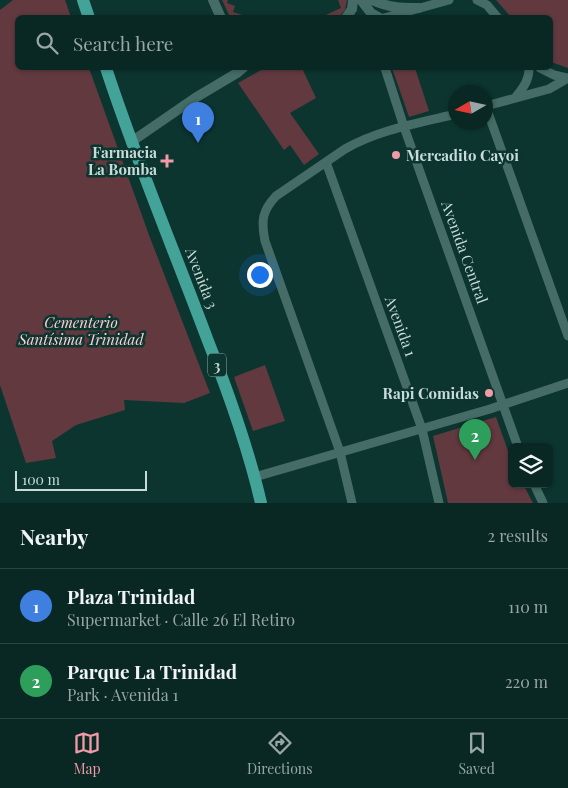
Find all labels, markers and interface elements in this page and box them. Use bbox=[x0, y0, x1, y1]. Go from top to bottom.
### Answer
search box bbox=[15, 15, 553, 70]
icon: search bbox=[33, 29, 61, 57]
text: Search here bbox=[73, 30, 173, 56]
north arrow bbox=[448, 85, 493, 130]
pin: 1 bbox=[182, 102, 214, 143]
place label: Farmacia La Bomba bbox=[88, 142, 157, 179]
place label: Mercadito Cayoi bbox=[406, 145, 519, 165]
marker: Mercadito Cayoi bbox=[390, 149, 402, 161]
marker: Farmacia La Bomba bbox=[161, 155, 173, 167]
street label: Avenida Central bbox=[437, 197, 493, 306]
street label: Avenida 3 bbox=[181, 244, 223, 312]
your location bbox=[247, 262, 273, 288]
street label: Avenida 1 bbox=[381, 292, 421, 359]
park label: Cementerio Santísima Trinidad bbox=[17, 312, 144, 349]
road number: 3 bbox=[208, 354, 226, 376]
place label: Rapi Comidas bbox=[383, 383, 479, 403]
marker: Rapi Comidas bbox=[483, 387, 495, 399]
pin: 2 bbox=[459, 419, 491, 460]
map controls bbox=[508, 443, 553, 488]
button: layers bbox=[508, 443, 553, 488]
scale bar bbox=[15, 468, 148, 491]
text: 100 m bbox=[22, 470, 60, 489]
text: Nearby bbox=[20, 522, 89, 550]
text: 2 results bbox=[488, 525, 548, 546]
text: Plaza Trinidad bbox=[67, 583, 195, 609]
text: 1 bbox=[33, 596, 39, 617]
text: 110 m bbox=[508, 596, 548, 617]
text: Supermarket · Calle 26 El Retiro bbox=[67, 609, 295, 630]
text: Parque La Trinidad bbox=[67, 658, 237, 684]
text: 2 bbox=[32, 671, 40, 692]
text: 220 m bbox=[505, 671, 548, 692]
text: Park · Avenida 1 bbox=[67, 684, 178, 705]
tab: Map bbox=[73, 729, 101, 778]
tab: Directions bbox=[247, 729, 312, 778]
tab: Saved bbox=[459, 729, 495, 778]

